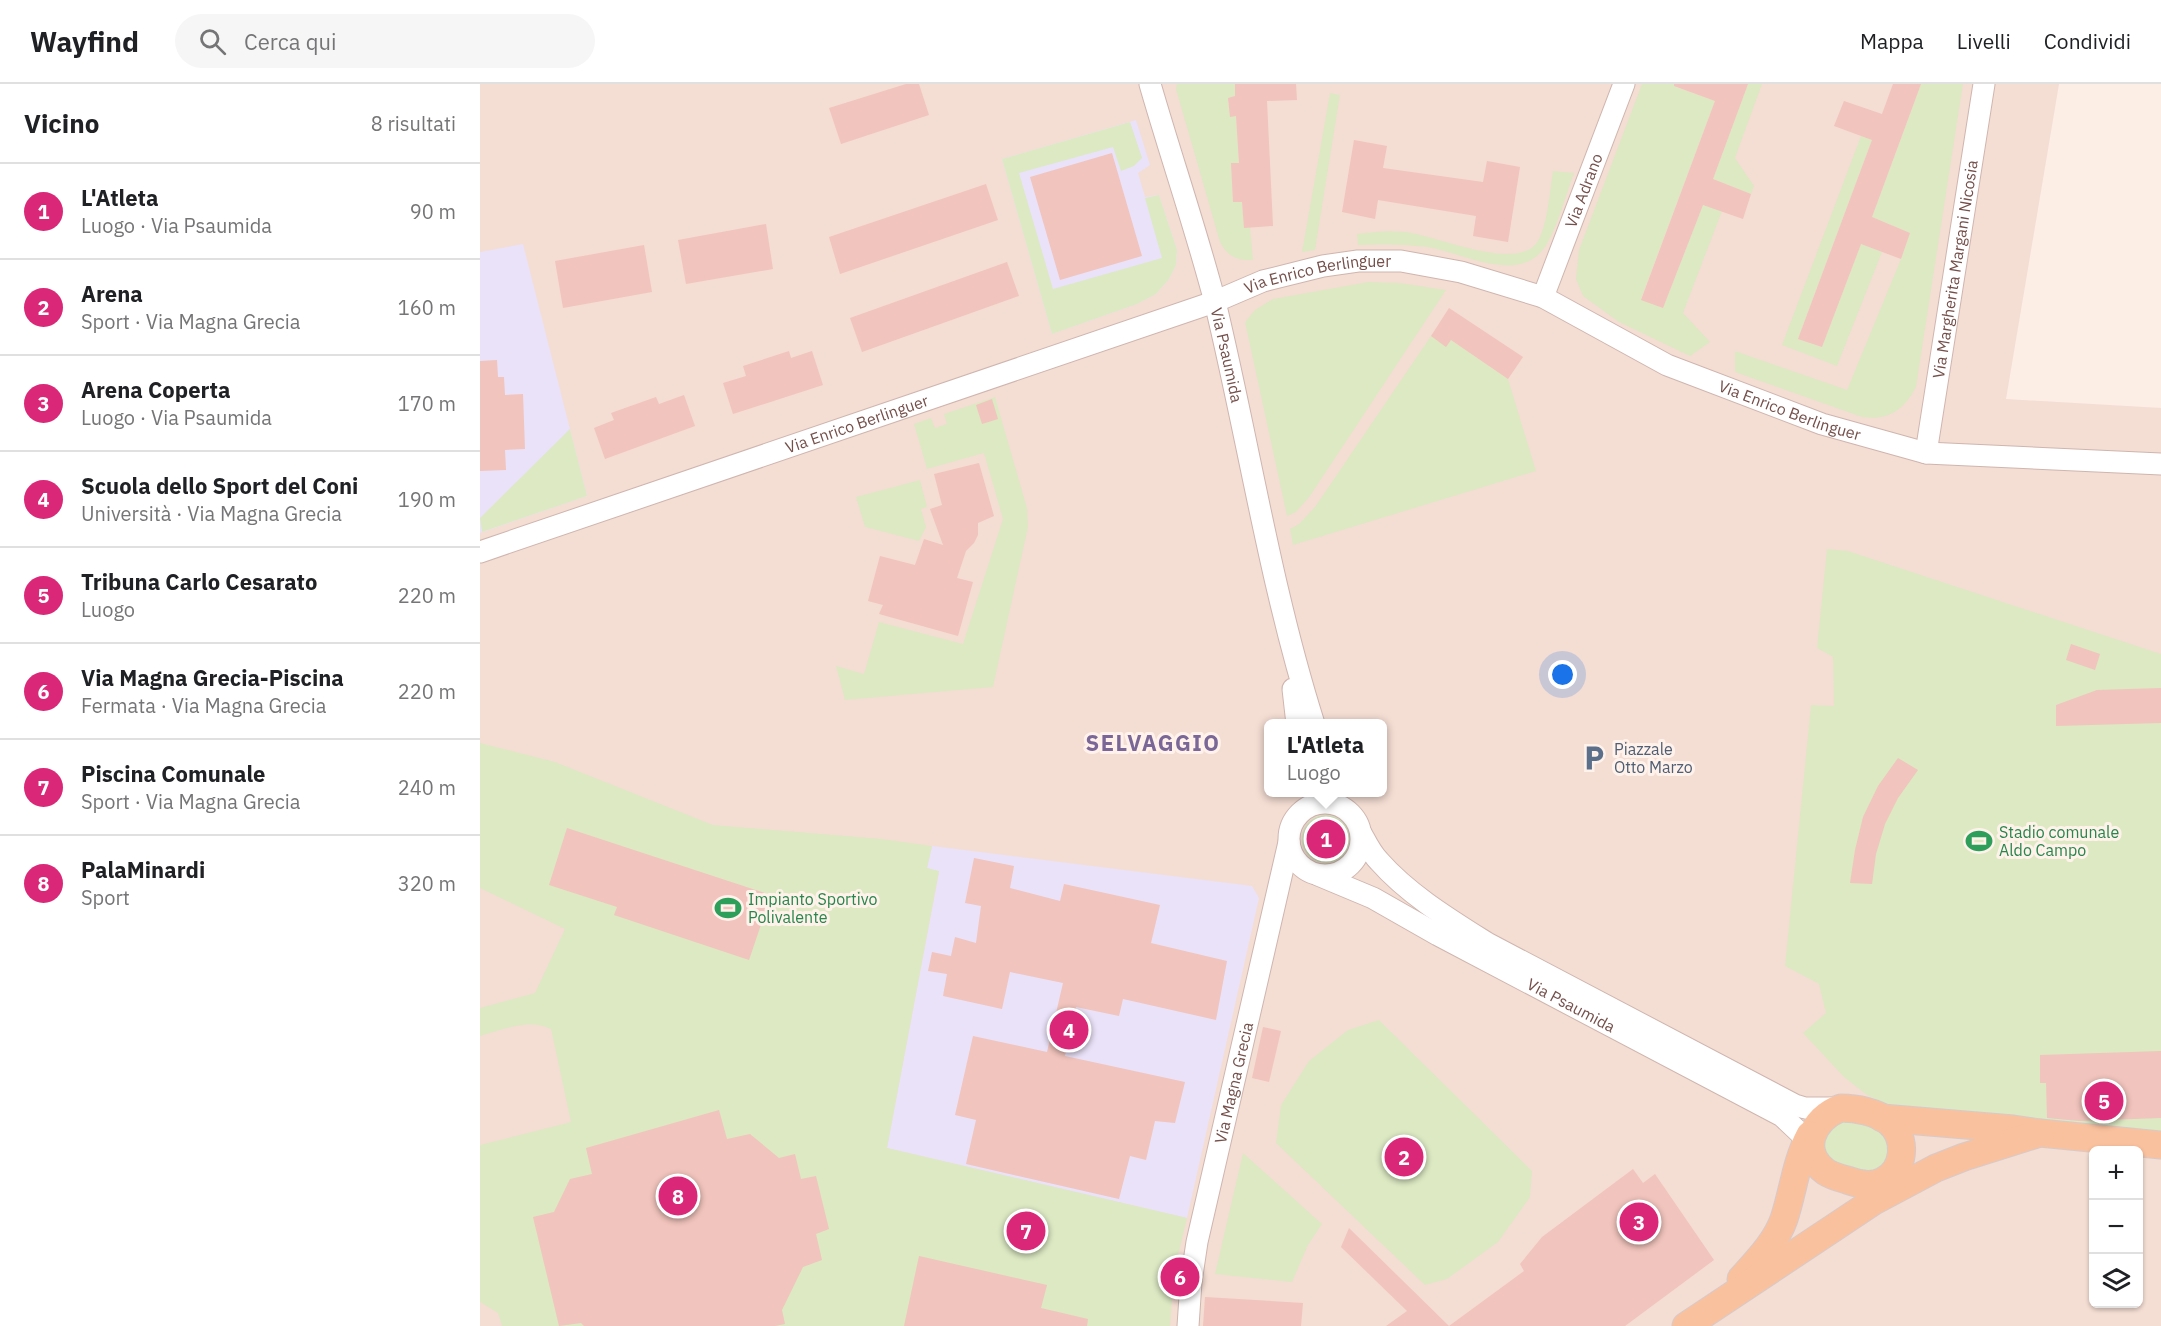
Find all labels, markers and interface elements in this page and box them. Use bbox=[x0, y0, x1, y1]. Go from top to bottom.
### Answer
search box bbox=[175, 14, 595, 68]
text: Wayfind bbox=[30, 23, 139, 60]
icon: search bbox=[196, 25, 229, 58]
text: Cerca qui bbox=[244, 27, 337, 56]
text: Mappa bbox=[1860, 27, 1924, 55]
text: Livelli bbox=[1957, 27, 2011, 55]
text: Condividi bbox=[2044, 27, 2131, 55]
text: Vicino bbox=[24, 106, 99, 140]
text: 8 risultati bbox=[371, 110, 456, 137]
street label: Via Adrano bbox=[1560, 150, 1607, 230]
street label: Via Margherita Margani Nicosia bbox=[1928, 158, 1982, 380]
text: L'Atleta bbox=[81, 183, 159, 212]
text: 1 bbox=[38, 198, 50, 225]
text: 90 m bbox=[410, 198, 456, 225]
text: Luogo · Via Psaumida bbox=[81, 212, 272, 239]
street label: Via Enrico Berlinguer bbox=[1241, 251, 1391, 298]
text: Arena bbox=[81, 279, 143, 308]
text: 2 bbox=[38, 294, 50, 321]
text: 160 m bbox=[398, 294, 456, 321]
street label: Via Psaumida bbox=[1207, 306, 1247, 405]
text: Sport · Via Magna Grecia bbox=[81, 308, 301, 335]
text: Arena Coperta bbox=[81, 375, 230, 404]
street label: Via Enrico Berlinguer bbox=[1716, 376, 1863, 444]
text: 3 bbox=[38, 390, 50, 417]
text: 170 m bbox=[398, 390, 456, 417]
street label: Via Enrico Berlinguer bbox=[783, 390, 931, 457]
text: Luogo · Via Psaumida bbox=[81, 404, 272, 431]
text: Scuola dello Sport del Coni bbox=[81, 471, 358, 500]
text: 4 bbox=[38, 486, 50, 513]
text: 190 m bbox=[398, 486, 456, 513]
text: Università · Via Magna Grecia bbox=[81, 500, 342, 527]
text: Tribuna Carlo Cesarato bbox=[81, 567, 317, 596]
text: 5 bbox=[38, 582, 50, 609]
text: 220 m bbox=[398, 582, 456, 609]
text: Luogo bbox=[81, 596, 135, 623]
your location bbox=[1548, 660, 1577, 689]
text: Via Magna Grecia-Piscina bbox=[81, 663, 344, 692]
text: 6 bbox=[38, 678, 50, 705]
text: 220 m bbox=[398, 678, 456, 705]
text: Fermata · Via Magna Grecia bbox=[81, 692, 326, 719]
popup bbox=[1264, 719, 1387, 797]
district label: SELVAGGIO bbox=[1085, 728, 1221, 757]
text: L'Atleta bbox=[1287, 730, 1364, 759]
place label: Piazzale Otto Marzo bbox=[1614, 739, 1693, 777]
parking icon: Piazzale Otto Marzo bbox=[1579, 743, 1609, 773]
text: Piscina Comunale bbox=[81, 759, 265, 788]
text: Luogo bbox=[1287, 759, 1341, 786]
text: 7 bbox=[38, 774, 50, 801]
text: 240 m bbox=[398, 774, 456, 801]
text: Sport · Via Magna Grecia bbox=[81, 788, 301, 815]
pin: 1 bbox=[1306, 816, 1346, 861]
place label: Stadio comunale Aldo Campo bbox=[1999, 822, 2119, 860]
sports icon: Stadio comunale Aldo Campo bbox=[1964, 826, 1994, 856]
text: PalaMinardi bbox=[81, 855, 205, 884]
text: 8 bbox=[38, 870, 50, 897]
text: 320 m bbox=[398, 870, 456, 897]
text: Sport bbox=[81, 884, 130, 911]
place label: Impianto Sportivo Polivalente bbox=[748, 889, 877, 927]
sports icon: Impianto Sportivo Polivalente bbox=[713, 893, 743, 923]
street label: Via Psaumida bbox=[1524, 974, 1619, 1037]
pin: 4 bbox=[1050, 1008, 1088, 1052]
street label: Via Magna Grecia bbox=[1210, 1020, 1257, 1145]
pin: 5 bbox=[2084, 1078, 2124, 1124]
pin: 2 bbox=[1384, 1134, 1424, 1180]
map controls bbox=[2089, 1146, 2143, 1308]
button: + bbox=[2089, 1146, 2143, 1200]
pin: 8 bbox=[658, 1174, 698, 1218]
pin: 3 bbox=[1620, 1200, 1658, 1244]
button: − bbox=[2089, 1200, 2143, 1254]
pin: 7 bbox=[1006, 1208, 1046, 1254]
pin: 6 bbox=[1160, 1254, 1200, 1300]
button: layers bbox=[2089, 1254, 2143, 1308]

